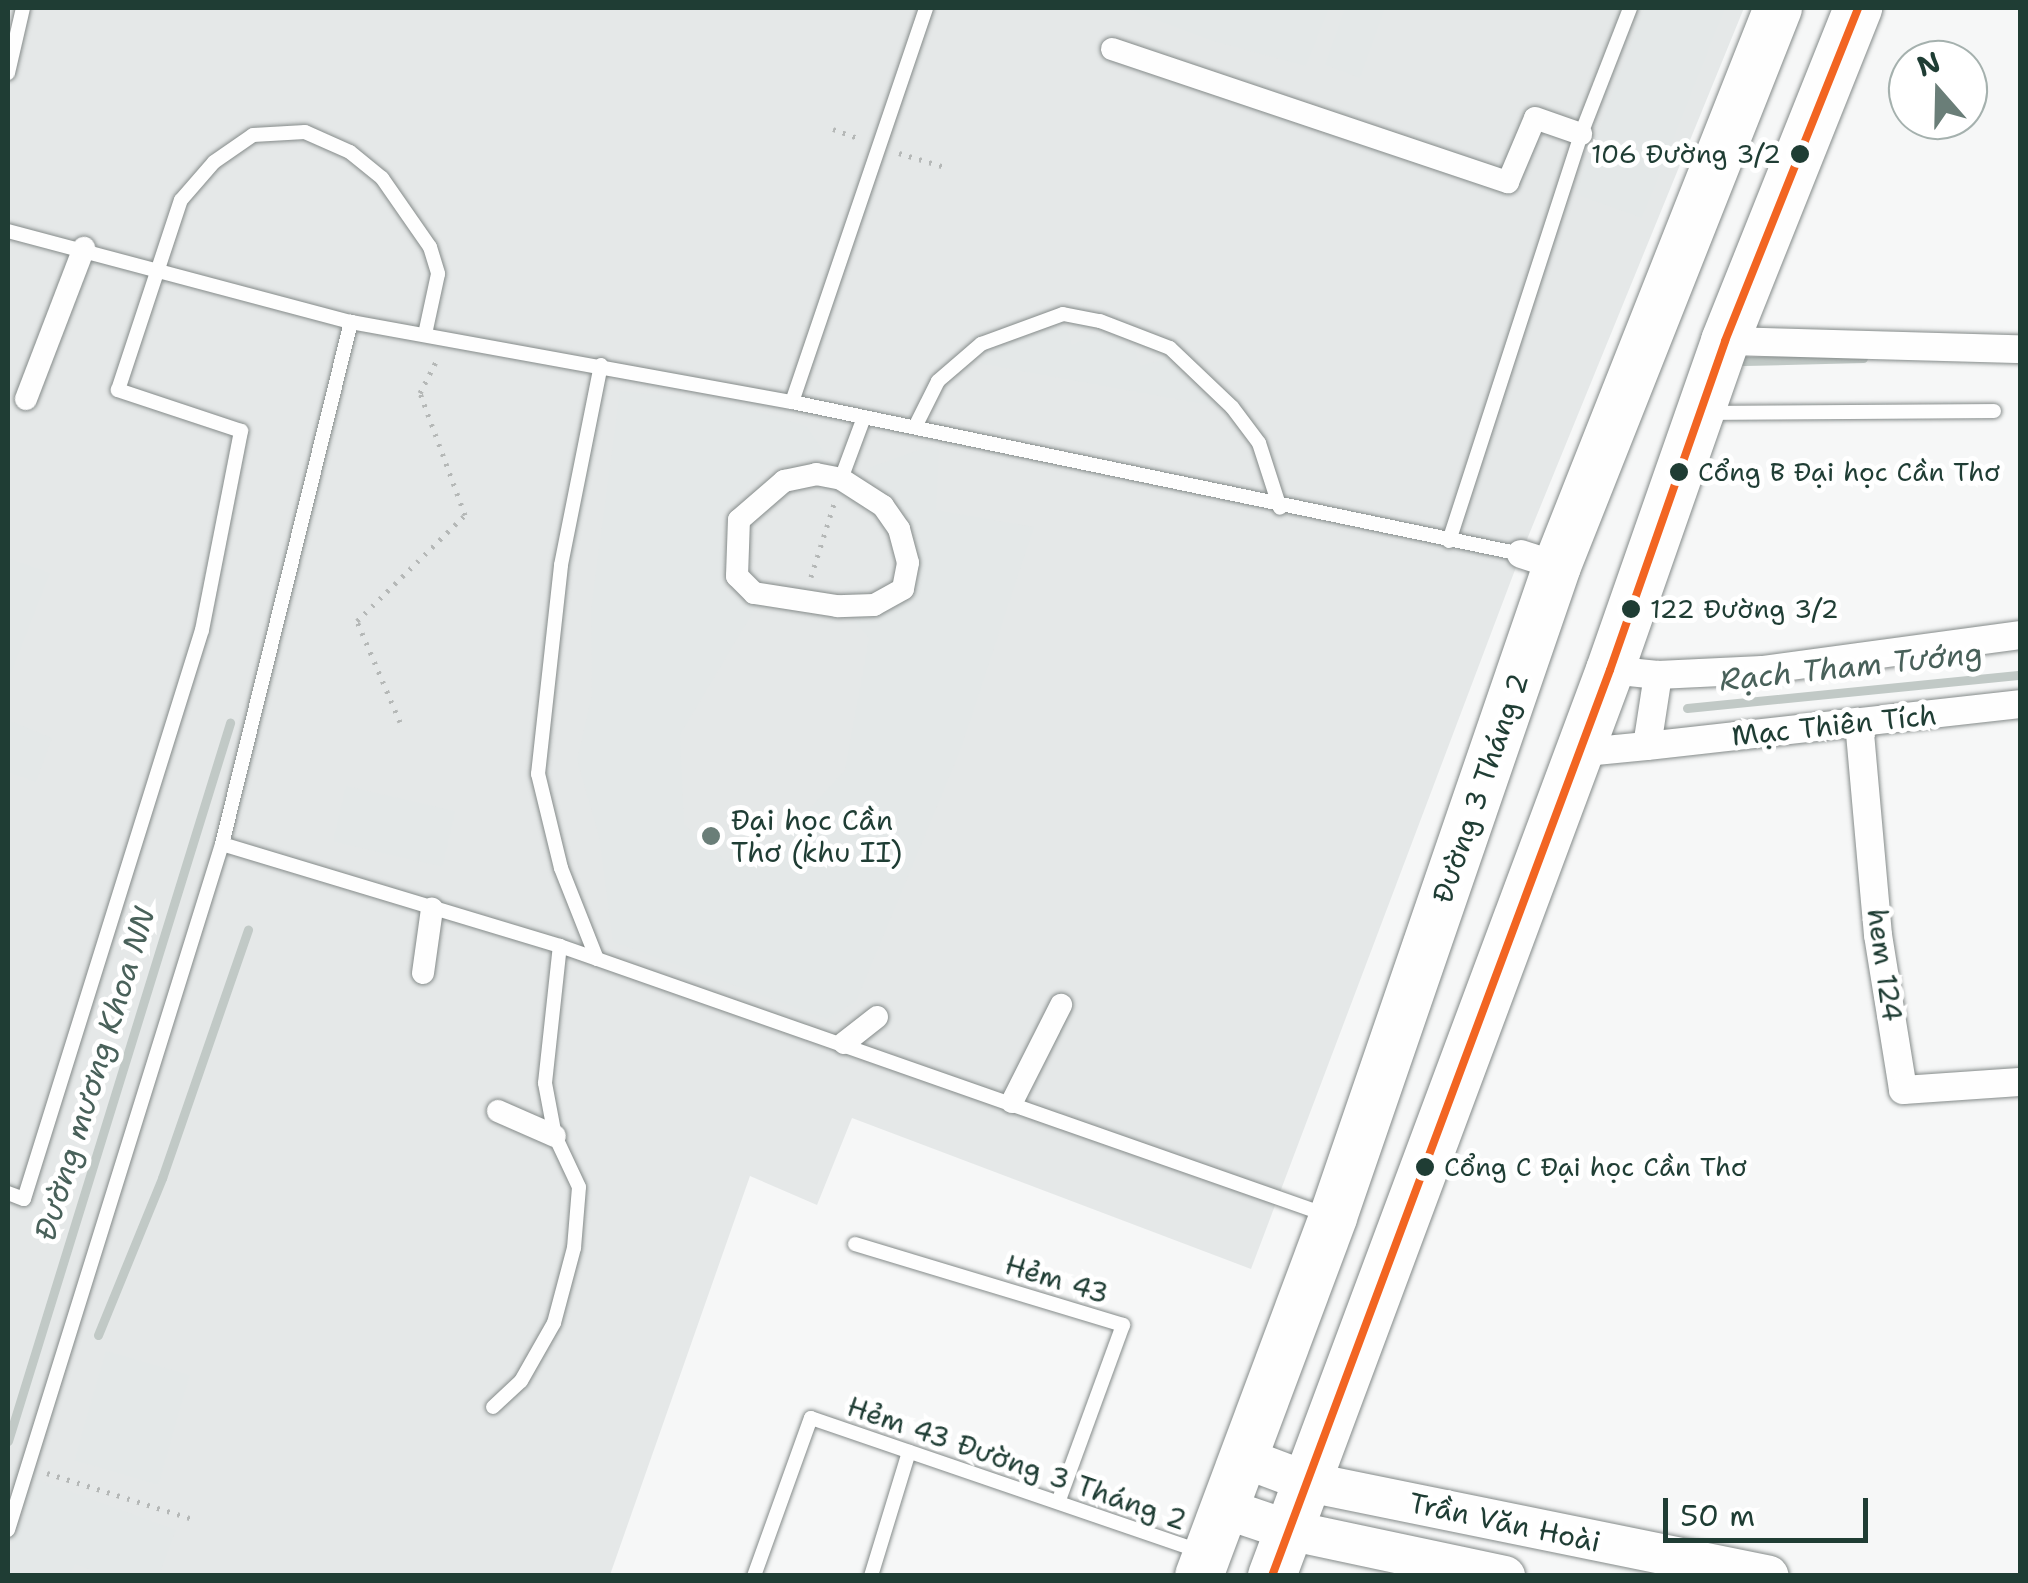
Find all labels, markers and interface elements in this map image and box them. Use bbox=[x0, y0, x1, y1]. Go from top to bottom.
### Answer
north arrow bbox=[1888, 40, 1988, 140]
text: N bbox=[1912, 42, 1945, 85]
place label: 106 Đường 3/2 bbox=[1591, 138, 1781, 170]
marker: 106 Đường 3/2 bbox=[1790, 144, 1810, 164]
place label: Cổng B Đại học Cần Thơ bbox=[1698, 456, 2000, 488]
marker: Cổng B Đại học Cần Thơ bbox=[1669, 462, 1689, 482]
place label: 122 Đường 3/2 bbox=[1650, 593, 1839, 625]
marker: 122 Đường 3/2 bbox=[1621, 599, 1641, 619]
water label: Rạch Tham Tướng bbox=[1718, 635, 1984, 699]
street label: Đường 3 Tháng 2 bbox=[1425, 669, 1535, 907]
street label: Mạc Thiên Tích bbox=[1730, 698, 1938, 752]
place label: Đại học Cần Thơ (khu II) bbox=[731, 803, 902, 869]
marker: Đại học Cần Thơ (khu II) bbox=[700, 825, 722, 847]
water label: Đường mương Khoa NN bbox=[27, 903, 163, 1245]
street label: hem 124 bbox=[1860, 906, 1910, 1024]
place label: Cổng C Đại học Cần Thơ bbox=[1444, 1151, 1747, 1183]
marker: Cổng C Đại học Cần Thơ bbox=[1415, 1157, 1435, 1177]
street label: Hẻm 43 bbox=[1001, 1247, 1113, 1311]
street label: Hẻm 43 Đường 3 Tháng 2 bbox=[843, 1389, 1191, 1537]
scale bar bbox=[1668, 1478, 1873, 1540]
street label: Trần Văn Hoài bbox=[1406, 1485, 1604, 1559]
text: 50 m bbox=[1680, 1495, 1755, 1536]

